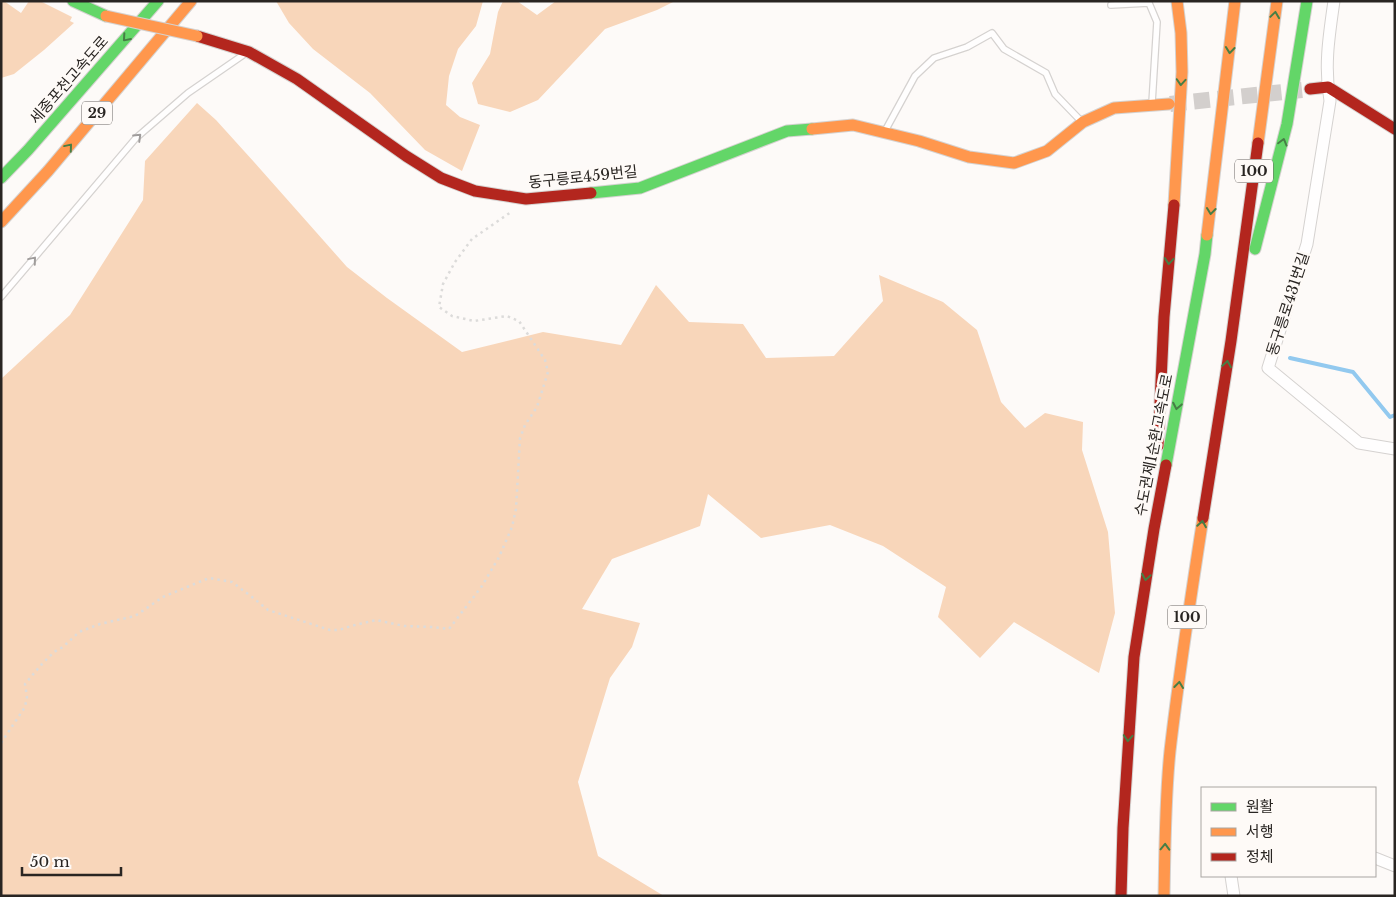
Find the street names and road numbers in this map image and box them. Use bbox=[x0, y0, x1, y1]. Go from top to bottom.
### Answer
street label: 세종포천고속도로 bbox=[25, 32, 112, 128]
road number: 29 bbox=[82, 102, 112, 125]
road number: 100 bbox=[1235, 160, 1273, 182]
street label: 동구릉로459번길 bbox=[527, 161, 639, 192]
street label: 동구릉로431번길 bbox=[1262, 250, 1313, 358]
street label: 수도권제1순환고속도로 bbox=[1130, 372, 1177, 518]
road number: 100 bbox=[1168, 606, 1206, 628]

